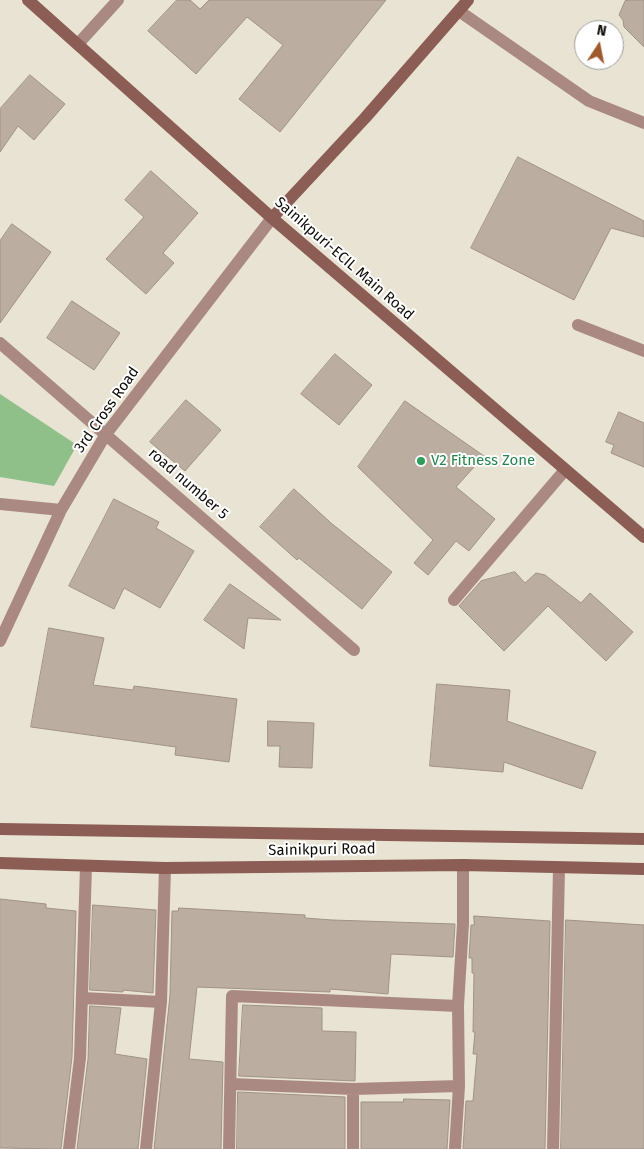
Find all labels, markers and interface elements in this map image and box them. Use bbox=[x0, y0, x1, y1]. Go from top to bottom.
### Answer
north arrow bbox=[574, 20, 624, 70]
text: N bbox=[596, 22, 608, 40]
street label: Sainikpuri-ECIL Main Road bbox=[271, 194, 417, 324]
street label: 3rd Cross Road bbox=[71, 364, 143, 456]
street label: road number 5 bbox=[144, 444, 232, 524]
place label: V2 Fitness Zone bbox=[431, 452, 535, 470]
marker: V2 Fitness Zone bbox=[415, 455, 427, 467]
street label: Sainikpuri Road bbox=[268, 840, 376, 860]

